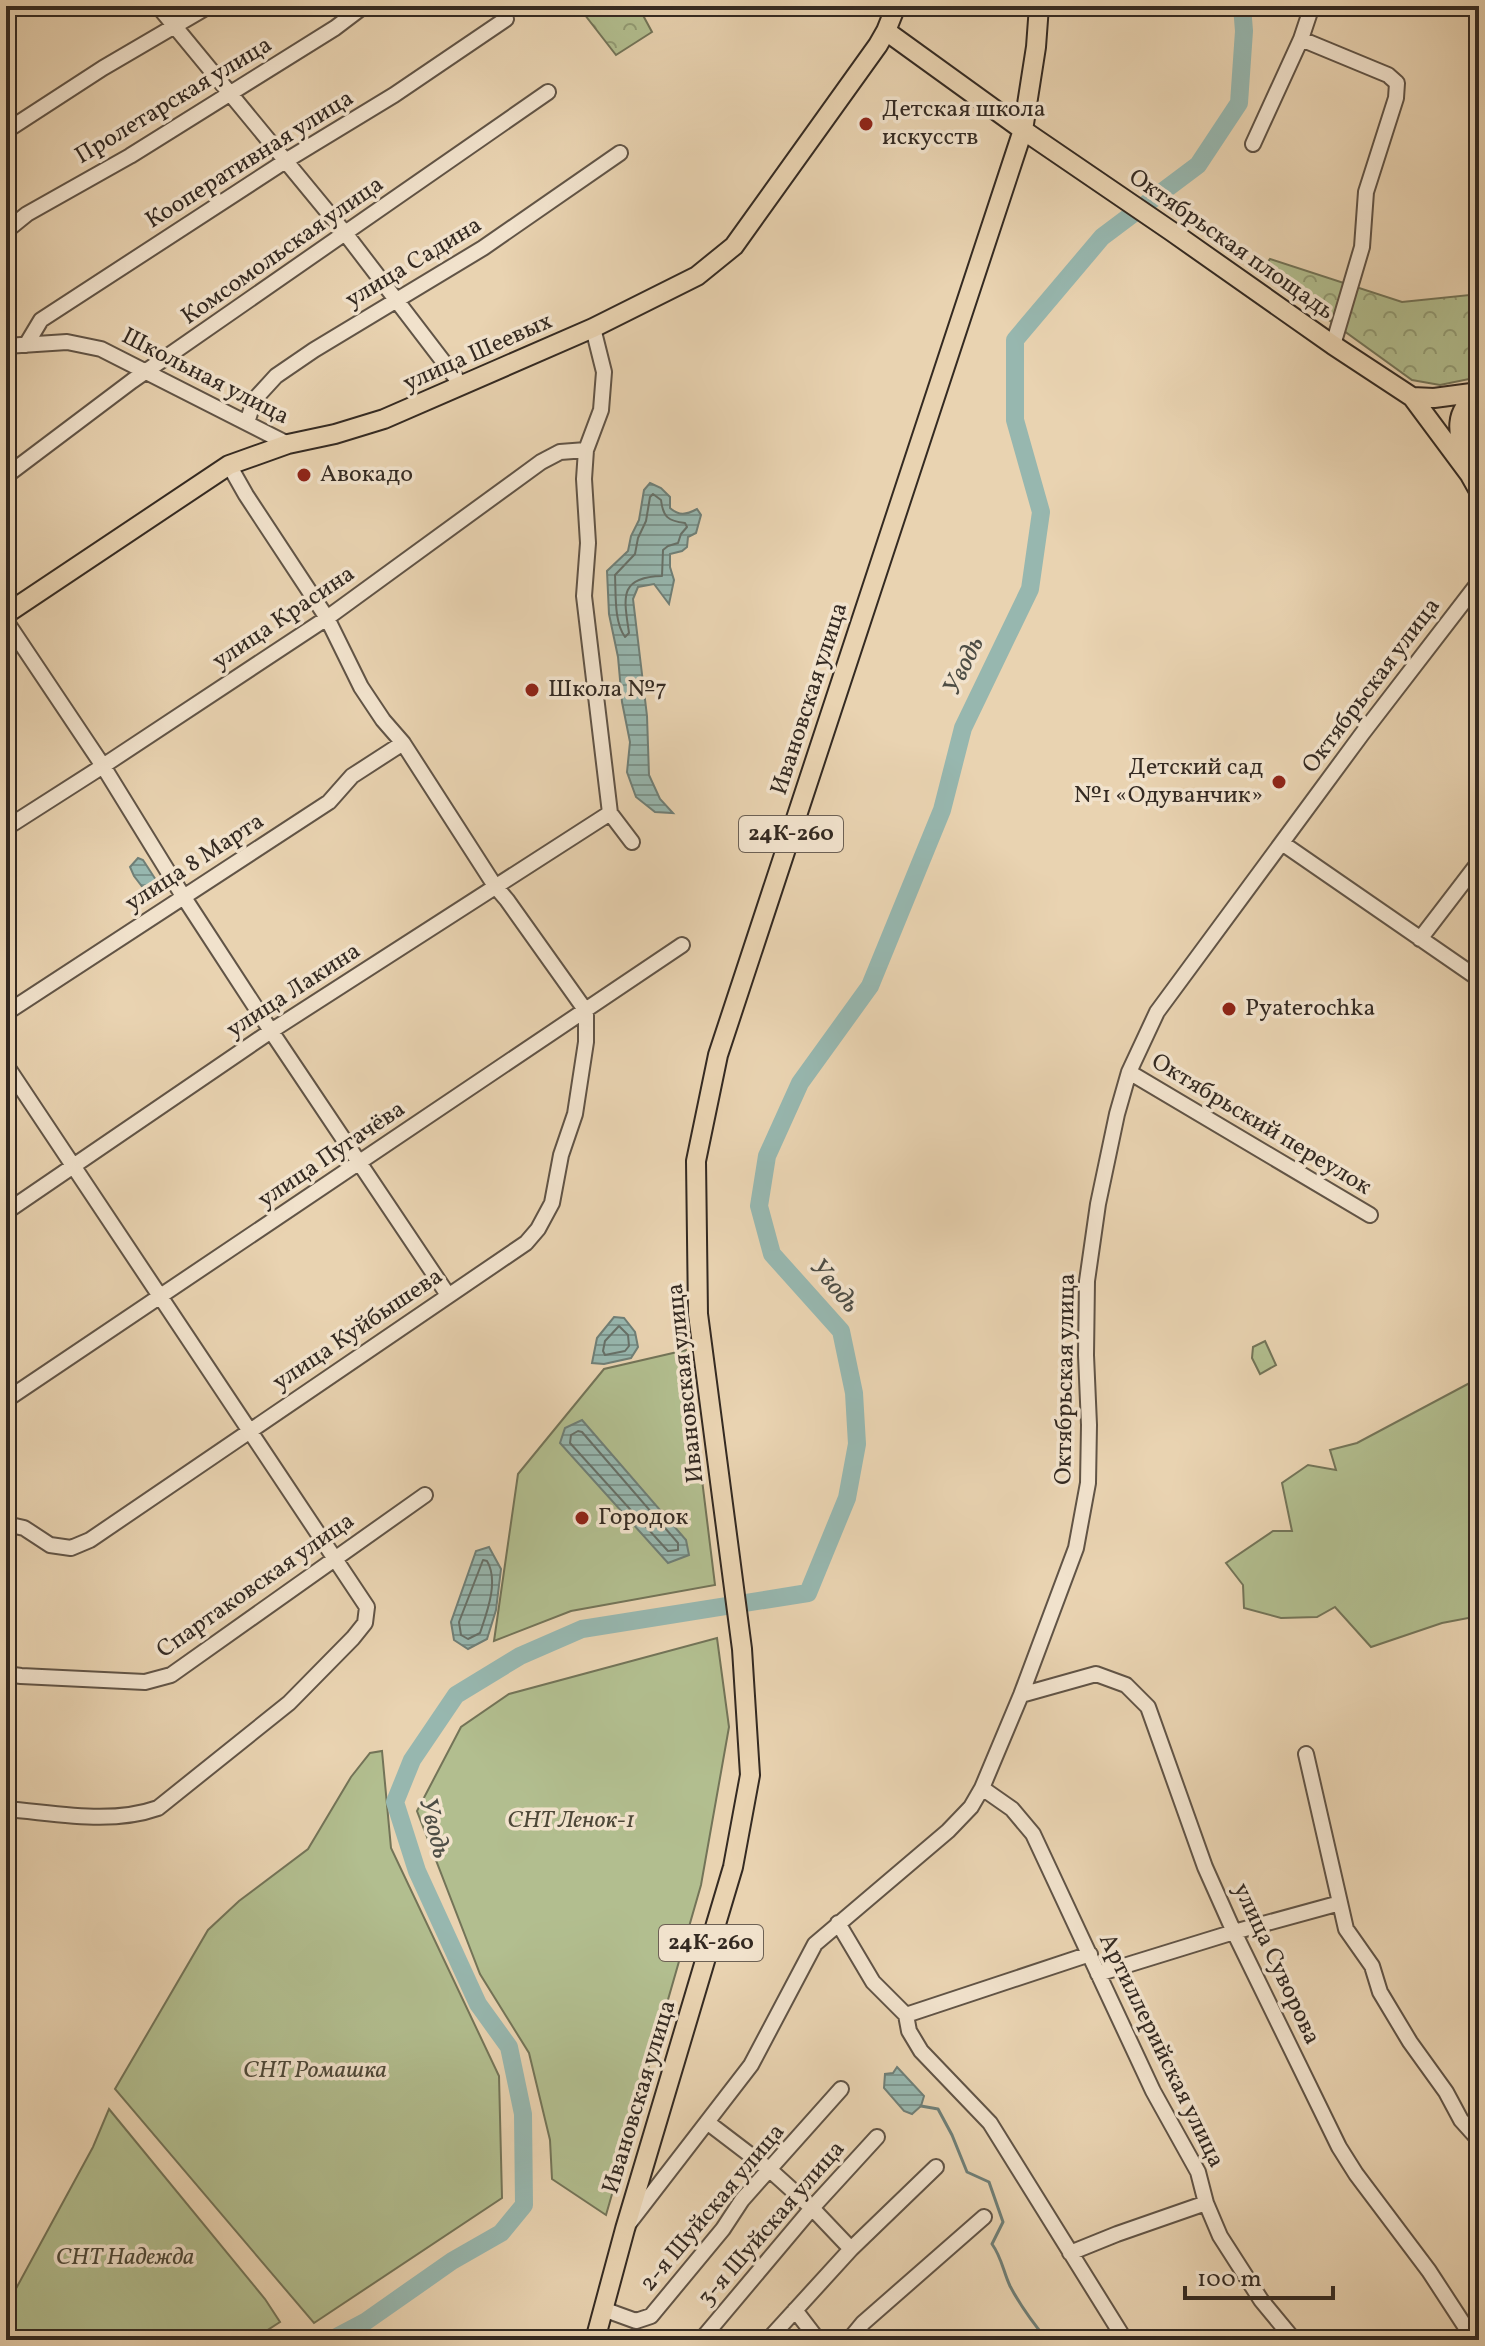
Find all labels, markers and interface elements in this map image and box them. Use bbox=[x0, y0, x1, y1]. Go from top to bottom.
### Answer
street label: Пролетарская улица bbox=[69, 29, 279, 173]
street label: Кооперативная улица bbox=[139, 82, 361, 238]
place label: Детская школа искусств bbox=[882, 93, 1046, 155]
marker: Детская школа искусств bbox=[857, 115, 875, 133]
street label: Октябрьская площадь bbox=[1121, 161, 1341, 329]
street label: Комсомольская улица bbox=[175, 168, 391, 334]
street label: улица Садина bbox=[339, 209, 489, 317]
street label: улица Шеевых bbox=[398, 305, 558, 401]
street label: Школьная улица bbox=[115, 320, 295, 434]
place label: Авокадо bbox=[320, 458, 413, 492]
marker: Авокадо bbox=[295, 466, 313, 484]
street label: улица Красина bbox=[206, 558, 362, 678]
street label: Октябрьская улица bbox=[1295, 591, 1449, 781]
street label: Ивановская улица bbox=[763, 598, 857, 800]
water label: Уводь bbox=[934, 630, 994, 701]
place label: Школа №7 bbox=[548, 673, 667, 707]
marker: Школа №7 bbox=[523, 681, 541, 699]
place label: Детский сад №1 «Одуванчик» bbox=[1074, 751, 1263, 813]
marker: Детский сад №1 «Одуванчик» bbox=[1270, 773, 1288, 791]
street label: улица 8 Марта bbox=[119, 805, 271, 921]
road number: 24К-260 bbox=[739, 816, 843, 852]
street label: улица Лакина bbox=[220, 935, 368, 1047]
place label: Pyaterochka bbox=[1245, 992, 1375, 1026]
marker: Pyaterochka bbox=[1220, 1000, 1238, 1018]
street label: Октябрьский переулок bbox=[1144, 1046, 1378, 1204]
street label: улица Пугачёва bbox=[251, 1093, 413, 1217]
water label: Уводь bbox=[801, 1251, 868, 1321]
street label: улица Куйбышева bbox=[266, 1260, 450, 1400]
street label: Октябрьская улица bbox=[1047, 1273, 1085, 1485]
street label: Ивановская улица bbox=[659, 1281, 713, 1485]
place label: Городок bbox=[598, 1501, 688, 1535]
street label: Спартаковская улица bbox=[150, 1505, 362, 1667]
marker: Городок bbox=[573, 1509, 591, 1527]
water label: Уводь bbox=[409, 1794, 459, 1862]
park label: СНТ Ленок-1 bbox=[507, 1804, 635, 1838]
street label: улица Суворова bbox=[1224, 1878, 1328, 2050]
road number: 24К-260 bbox=[659, 1925, 763, 1961]
street label: Артиллерийская улица bbox=[1089, 1928, 1233, 2174]
street label: Ивановская улица bbox=[594, 1996, 686, 2198]
park label: СНТ Ромашка bbox=[243, 2054, 387, 2088]
street label: 2-я Шуйская улица bbox=[632, 2117, 794, 2299]
street label: 3-я Шуйская улица bbox=[690, 2134, 854, 2314]
park label: СНТ Надежда bbox=[56, 2241, 194, 2275]
scale bar bbox=[1185, 2250, 1333, 2300]
text: 100 m bbox=[1197, 2263, 1262, 2297]

